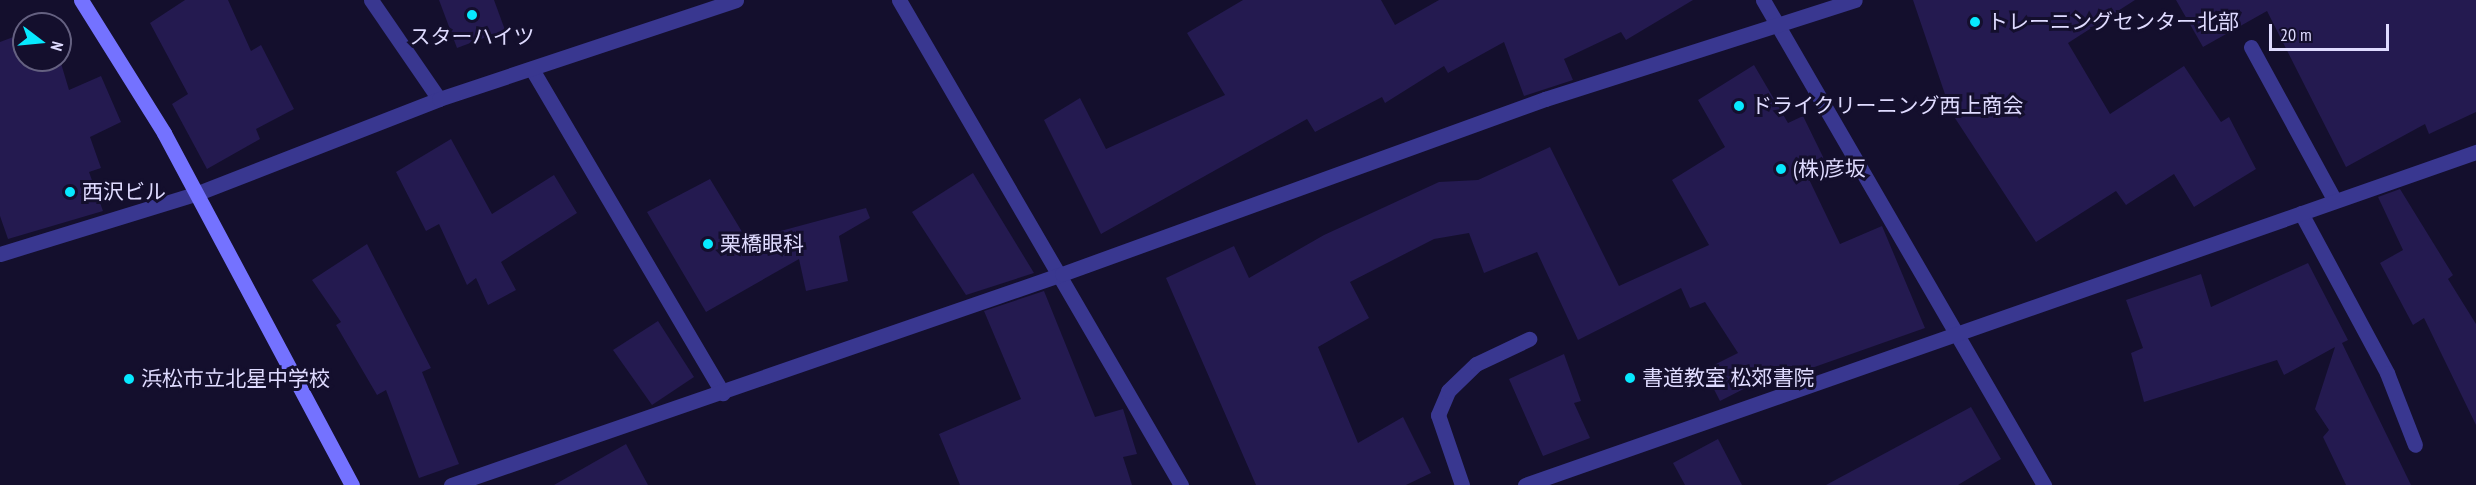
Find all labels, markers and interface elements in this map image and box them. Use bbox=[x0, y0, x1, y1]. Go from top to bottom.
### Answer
marker: スターハイツ bbox=[465, 8, 479, 22]
place label: トレーニングセンター北部 bbox=[1987, 9, 2239, 35]
north arrow bbox=[12, 12, 72, 72]
scale bar bbox=[2272, 12, 2392, 50]
marker: トレーニングセンター北部 bbox=[1968, 15, 1982, 29]
text: 20 m bbox=[2280, 23, 2312, 46]
place label: スターハイツ bbox=[409, 24, 535, 50]
text: N bbox=[47, 39, 68, 53]
place label: ドライクリーニング西上商会 bbox=[1751, 93, 2024, 119]
marker: ドライクリーニング西上商会 bbox=[1732, 99, 1746, 113]
place label: (株)彦坂 bbox=[1793, 156, 1866, 182]
marker: (株)彦坂 bbox=[1774, 162, 1788, 176]
place label: 西沢ビル bbox=[82, 179, 166, 205]
marker: 西沢ビル bbox=[63, 185, 77, 199]
place label: 栗橋眼科 bbox=[720, 231, 804, 257]
marker: 栗橋眼科 bbox=[701, 237, 715, 251]
place label: 書道教室 松郊書院 bbox=[1642, 365, 1814, 391]
place label: 浜松市立北星中学校 bbox=[141, 366, 330, 392]
marker: 書道教室 松郊書院 bbox=[1623, 371, 1637, 385]
marker: 浜松市立北星中学校 bbox=[122, 372, 136, 386]

